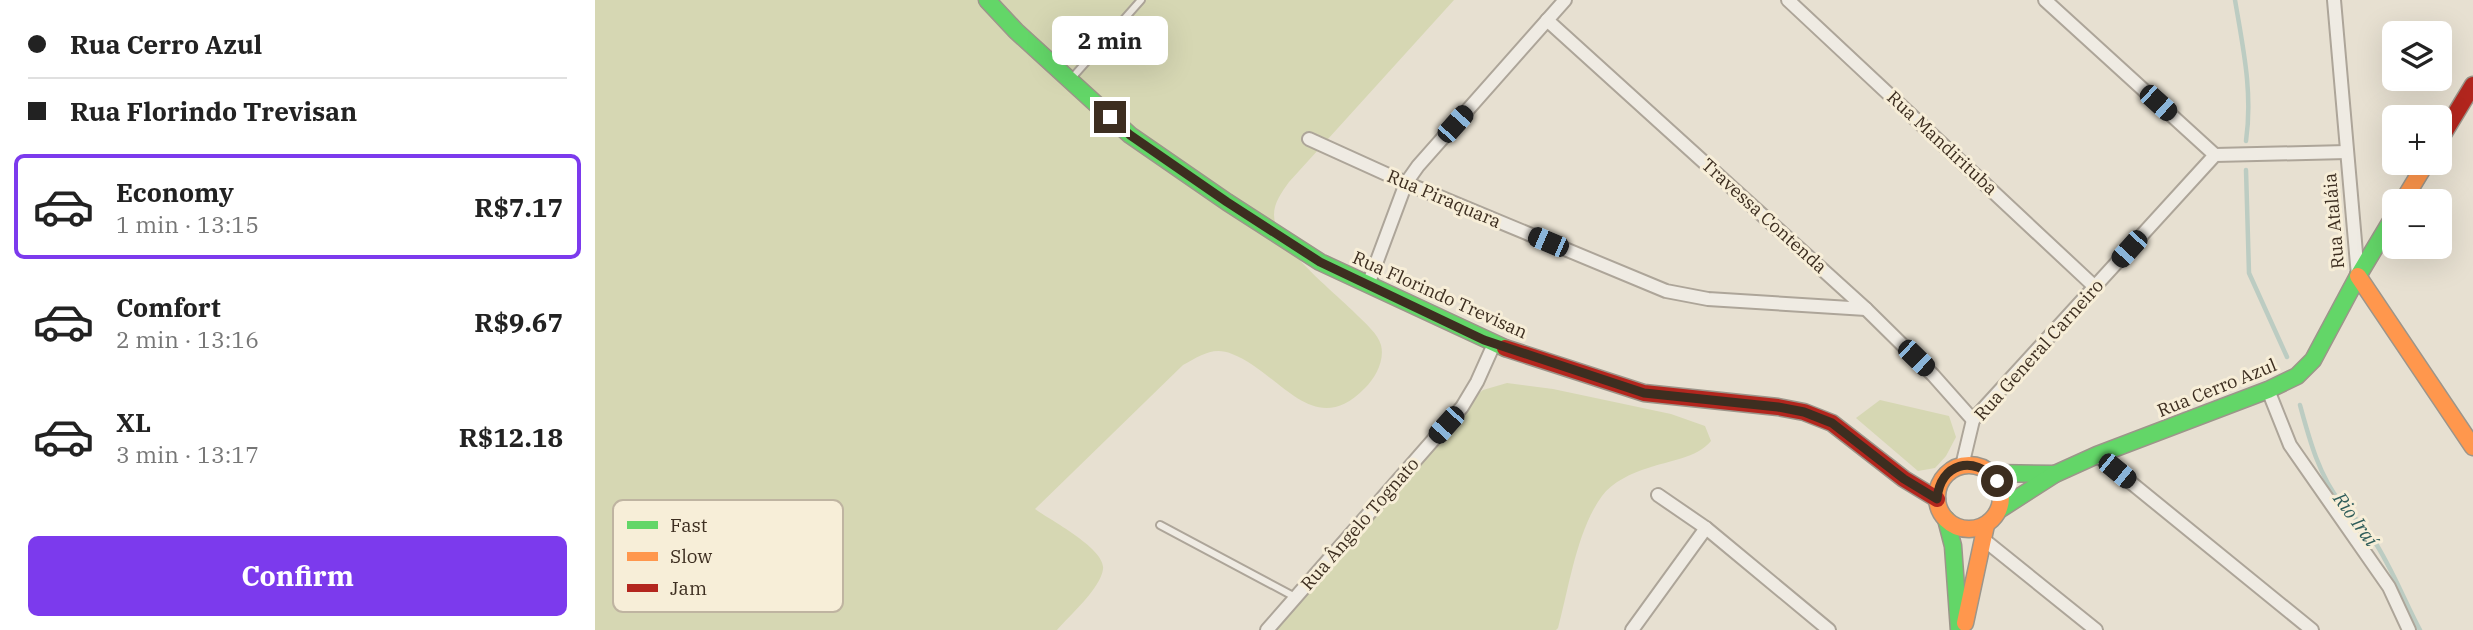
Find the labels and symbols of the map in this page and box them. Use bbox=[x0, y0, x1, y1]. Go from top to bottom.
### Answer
callout: 2 min bbox=[1052, 16, 1168, 64]
car bbox=[2136, 81, 2181, 125]
street label: Rua Mandirituba bbox=[1882, 86, 2002, 200]
route end bbox=[1094, 101, 1126, 133]
car bbox=[1434, 101, 1477, 147]
street label: Travessa Contenda bbox=[1697, 153, 1832, 278]
street label: Rua Piraquara bbox=[1384, 164, 1505, 233]
street label: Rua Ataláia bbox=[2318, 172, 2349, 270]
car bbox=[1525, 224, 1572, 260]
car bbox=[2108, 226, 2151, 272]
street label: Rua Florindo Trevisan bbox=[1349, 246, 1531, 343]
street label: Rua General Carneiro bbox=[1969, 274, 2108, 425]
car bbox=[1894, 336, 1939, 380]
street label: Rua Cerro Azul bbox=[2154, 353, 2280, 422]
car bbox=[1425, 402, 1468, 448]
car bbox=[2095, 450, 2140, 492]
street label: Rua Ângelo Tognato bbox=[1296, 453, 1424, 595]
route start bbox=[1981, 465, 2013, 497]
water label: Rio Iraí bbox=[2328, 487, 2384, 552]
legend bbox=[613, 500, 843, 612]
text: Fast bbox=[670, 513, 708, 537]
text: Slow bbox=[670, 544, 712, 568]
text: Jam bbox=[670, 576, 707, 600]

